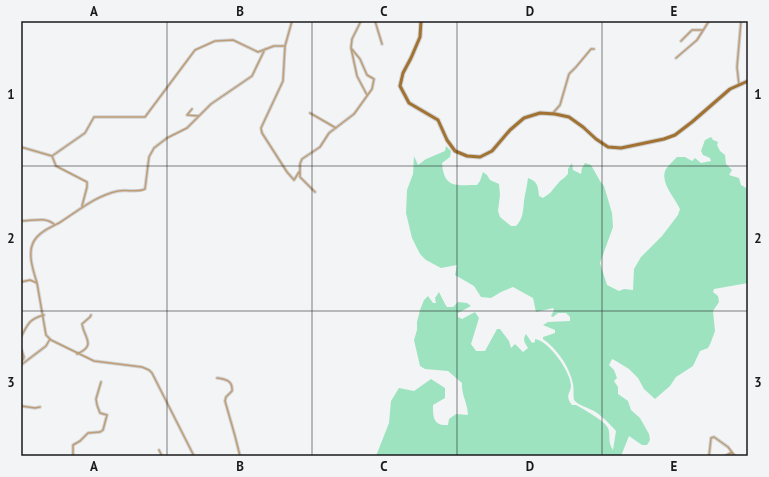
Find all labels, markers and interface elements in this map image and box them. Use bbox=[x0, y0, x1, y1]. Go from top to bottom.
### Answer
text: A bbox=[90, 3, 98, 20]
text: B bbox=[236, 3, 244, 20]
text: C bbox=[380, 3, 388, 20]
text: D bbox=[526, 3, 534, 20]
text: E bbox=[671, 3, 678, 20]
text: 1 bbox=[7, 86, 15, 103]
text: 1 bbox=[754, 86, 762, 103]
text: 2 bbox=[7, 230, 15, 247]
text: 2 bbox=[754, 230, 762, 247]
text: 3 bbox=[7, 374, 15, 391]
text: 3 bbox=[754, 374, 762, 391]
text: A bbox=[90, 458, 98, 475]
text: B bbox=[236, 458, 244, 475]
text: C bbox=[380, 458, 388, 475]
text: D bbox=[526, 458, 534, 475]
text: E bbox=[671, 458, 678, 475]

